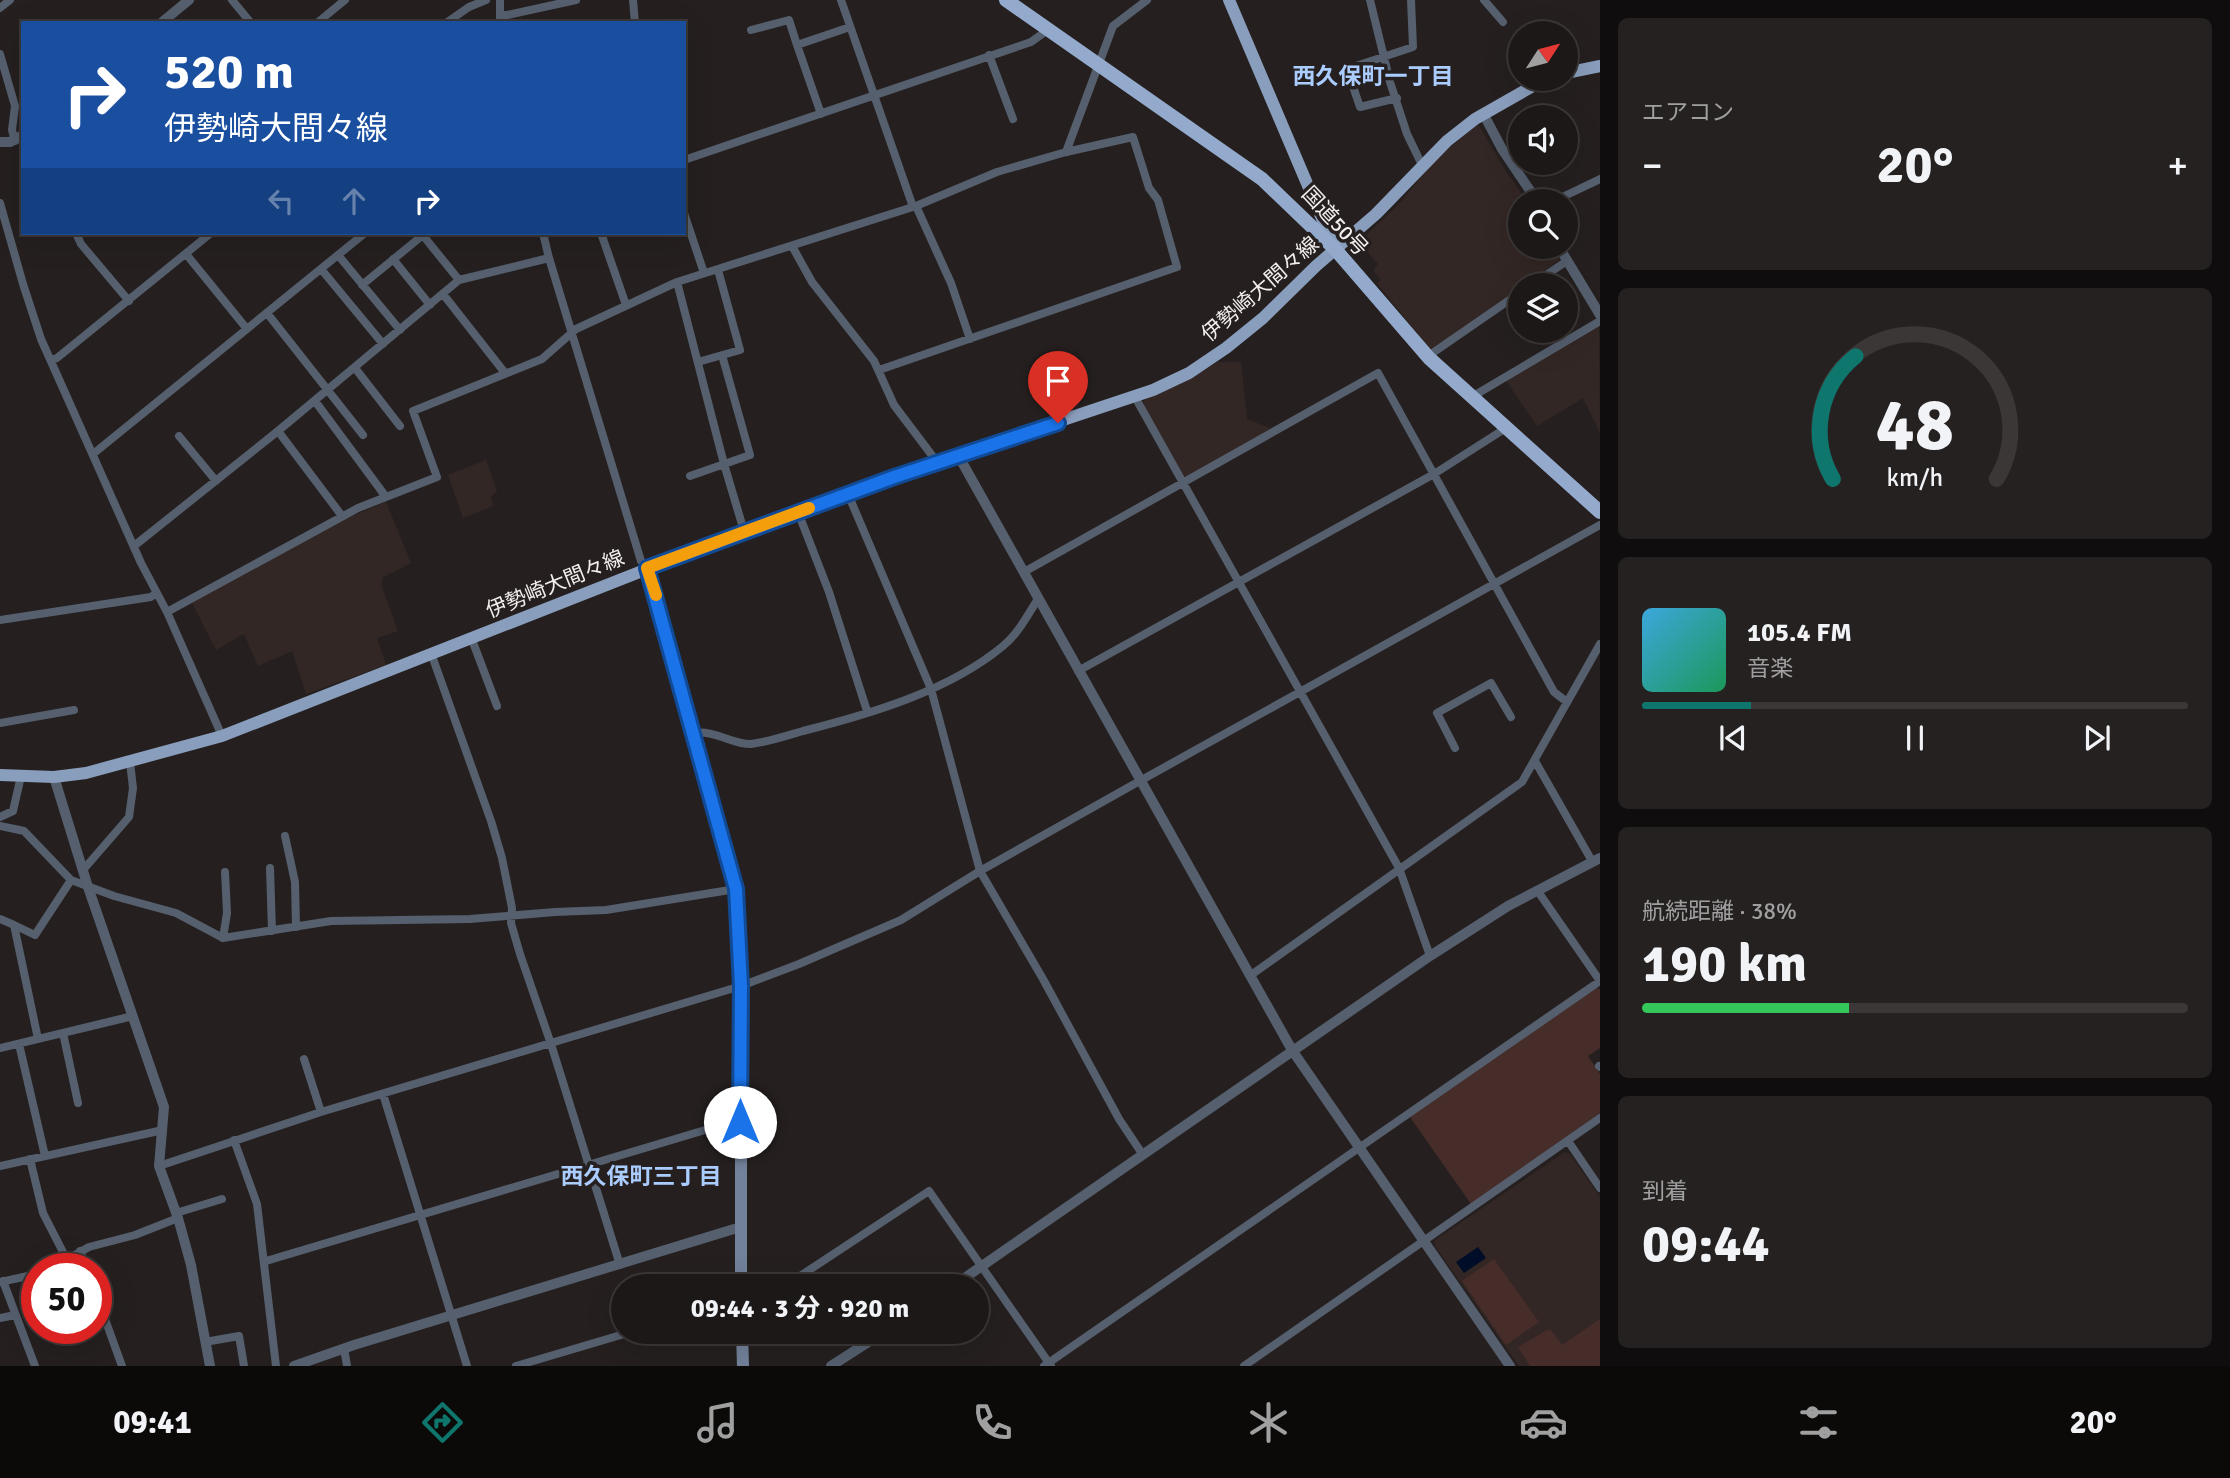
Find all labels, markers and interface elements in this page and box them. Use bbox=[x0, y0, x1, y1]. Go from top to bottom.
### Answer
north arrow bbox=[1508, 21, 1578, 91]
map controls bbox=[1508, 21, 1578, 343]
text: 520 m bbox=[164, 42, 294, 102]
icon: right bbox=[49, 49, 140, 140]
district label: 西久保町一丁目 bbox=[1293, 62, 1454, 91]
text: エアコン bbox=[1642, 98, 1734, 127]
button: sound bbox=[1508, 105, 1578, 175]
text: 伊勢崎大間々線 bbox=[164, 109, 388, 148]
text: 20° bbox=[1877, 133, 1953, 197]
text: − bbox=[1642, 142, 1663, 189]
text: + bbox=[2167, 142, 2188, 189]
street label: 国道50号 bbox=[1296, 181, 1374, 261]
icon: left bbox=[262, 182, 300, 220]
icon: ahead bbox=[335, 182, 373, 220]
icon: right bbox=[408, 182, 446, 220]
button: search bbox=[1508, 189, 1578, 259]
street label: 伊勢崎大間々線 bbox=[1196, 231, 1324, 347]
button: layers bbox=[1508, 273, 1578, 343]
pin bbox=[1028, 351, 1088, 423]
icon: arrive bbox=[1039, 362, 1077, 400]
text: 48 bbox=[1876, 382, 1954, 471]
text: km/h bbox=[1887, 462, 1943, 493]
street label: 伊勢崎大間々線 bbox=[482, 544, 628, 624]
text: 105.4 FM bbox=[1747, 617, 1852, 649]
text: 音楽 bbox=[1747, 654, 1793, 683]
icon: previous bbox=[1714, 719, 1752, 757]
icon: pause bbox=[1896, 719, 1934, 757]
icon: next bbox=[2078, 719, 2116, 757]
text: 航続距離 · 38% bbox=[1642, 897, 1797, 926]
text: 190 km bbox=[1642, 932, 1807, 996]
position arrow bbox=[703, 1085, 777, 1159]
district label: 西久保町三丁目 bbox=[561, 1162, 722, 1191]
text: 到着 bbox=[1642, 1177, 1688, 1206]
text: 09:44 bbox=[1642, 1212, 1770, 1276]
speed limit sign: 50 bbox=[21, 1253, 112, 1344]
text: 09:44 · 3 分 · 920 m bbox=[691, 1293, 909, 1325]
icon: directions bbox=[418, 1398, 467, 1447]
icon: music bbox=[693, 1398, 742, 1447]
icon: phone bbox=[968, 1398, 1017, 1447]
icon: climate bbox=[1244, 1398, 1293, 1447]
icon: car bbox=[1519, 1398, 1568, 1447]
icon: filters bbox=[1794, 1398, 1843, 1447]
text: 09:41 bbox=[113, 1403, 192, 1442]
text: 20° bbox=[2069, 1403, 2117, 1442]

